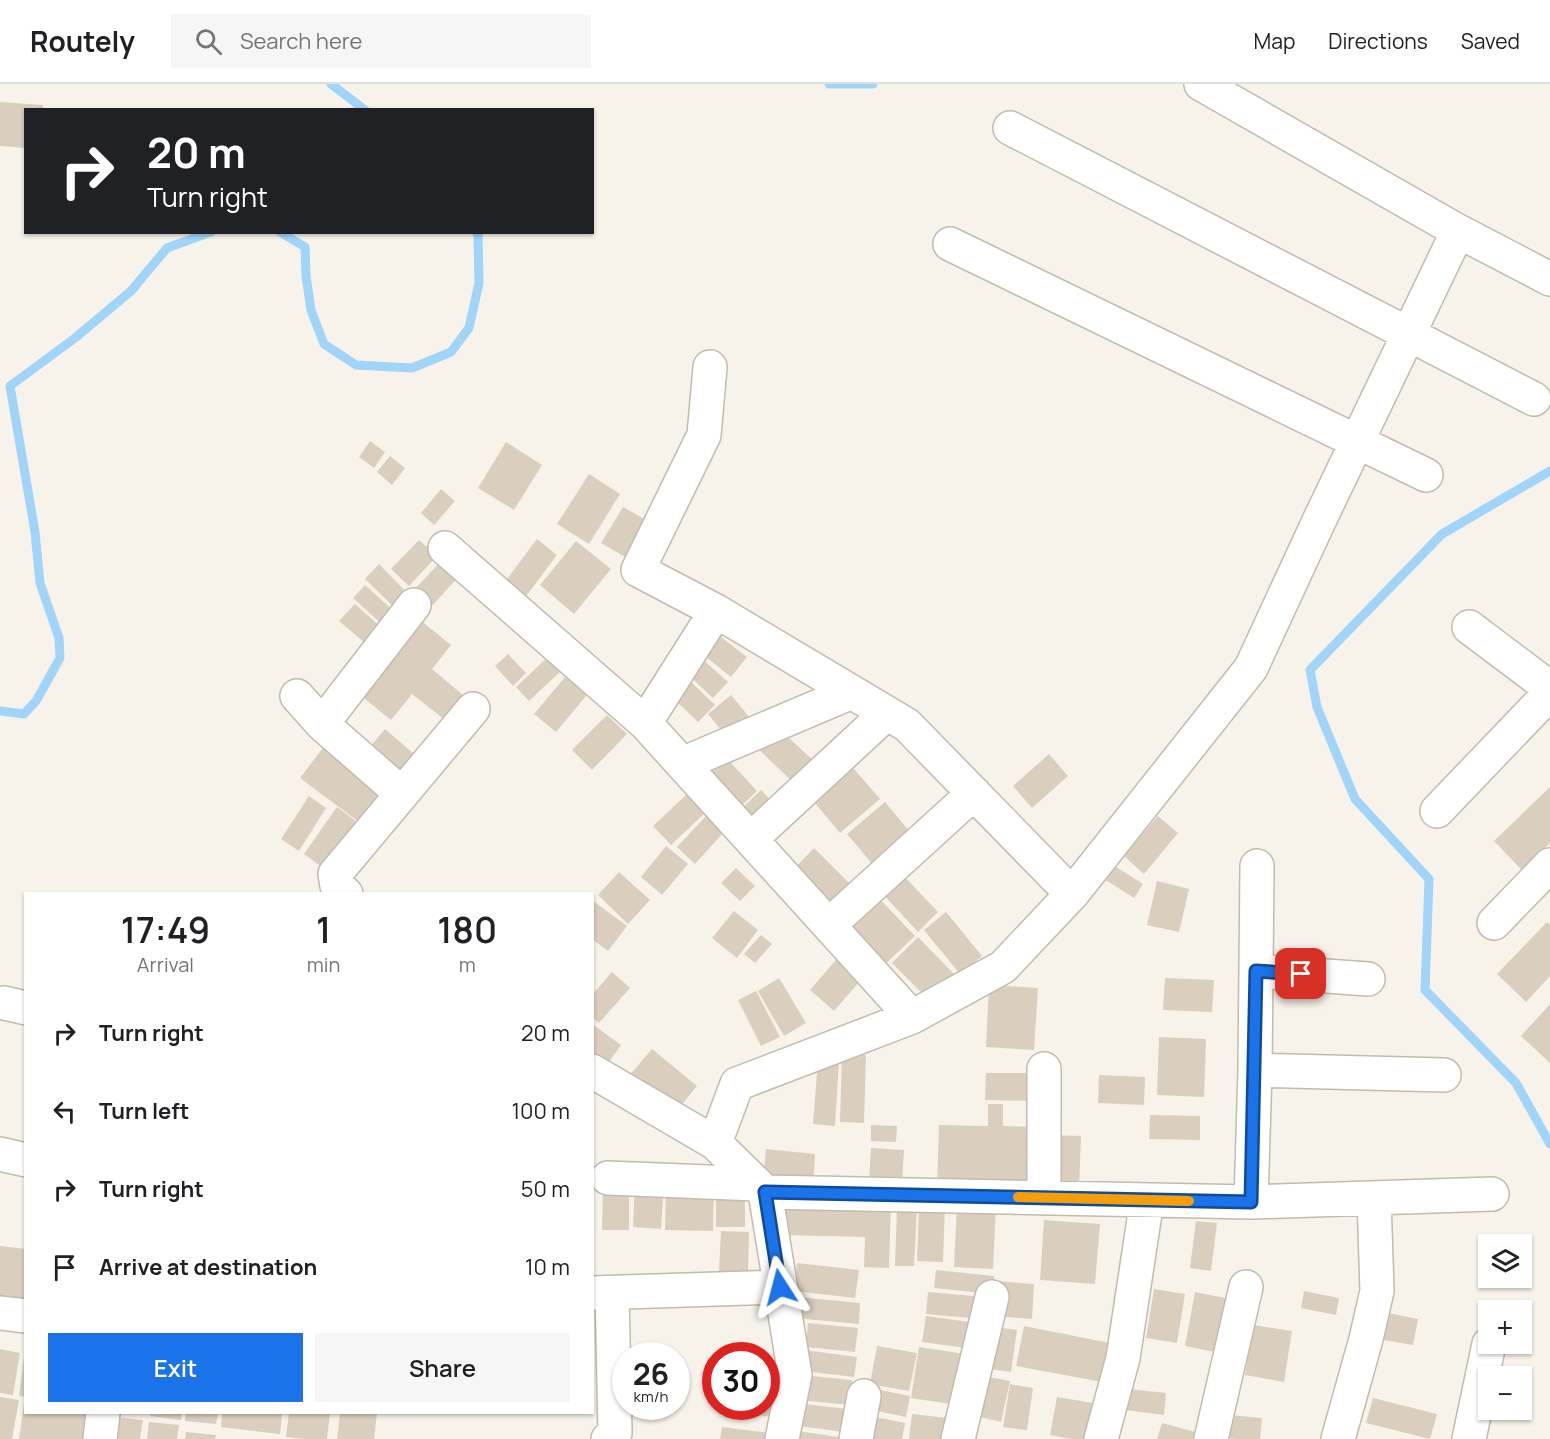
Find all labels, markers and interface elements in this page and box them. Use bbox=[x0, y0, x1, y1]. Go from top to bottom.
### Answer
search box bbox=[171, 14, 591, 68]
text: Routely bbox=[30, 22, 135, 60]
icon: search bbox=[192, 25, 225, 58]
text: Search here bbox=[240, 26, 362, 56]
text: Map bbox=[1254, 27, 1295, 55]
text: Directions bbox=[1328, 27, 1428, 55]
text: Saved bbox=[1461, 27, 1520, 55]
text: 20 m bbox=[147, 123, 246, 181]
icon: right bbox=[48, 132, 126, 210]
text: Turn right bbox=[147, 178, 268, 215]
text: 17:49 bbox=[121, 905, 210, 954]
text: 1 bbox=[316, 905, 331, 954]
text: 180 bbox=[437, 905, 497, 954]
pin bbox=[1275, 948, 1326, 999]
text: Arrival bbox=[137, 951, 194, 978]
text: min bbox=[307, 951, 340, 978]
text: m bbox=[459, 951, 476, 978]
icon: arrive bbox=[1284, 957, 1317, 990]
icon: right bbox=[48, 1017, 81, 1050]
text: Turn right bbox=[99, 1018, 204, 1048]
text: 20 m bbox=[521, 1018, 570, 1048]
icon: left bbox=[48, 1095, 81, 1128]
text: Turn left bbox=[99, 1096, 189, 1126]
text: 100 m bbox=[512, 1096, 570, 1126]
icon: right bbox=[48, 1173, 81, 1206]
text: Turn right bbox=[99, 1174, 204, 1204]
text: 50 m bbox=[521, 1174, 570, 1204]
map controls bbox=[1478, 1234, 1532, 1420]
button: layers bbox=[1478, 1234, 1532, 1288]
icon: arrive bbox=[48, 1251, 81, 1284]
text: Arrive at destination bbox=[99, 1252, 317, 1282]
text: 10 m bbox=[525, 1252, 570, 1282]
position arrow bbox=[748, 1255, 812, 1319]
button: + bbox=[1478, 1300, 1532, 1354]
button: Exit bbox=[48, 1333, 303, 1402]
button: Share bbox=[315, 1333, 570, 1402]
speed limit sign: 30 bbox=[702, 1342, 780, 1420]
text: 26 bbox=[633, 1353, 669, 1394]
button: − bbox=[1478, 1366, 1532, 1420]
text: km/h bbox=[634, 1386, 668, 1407]

